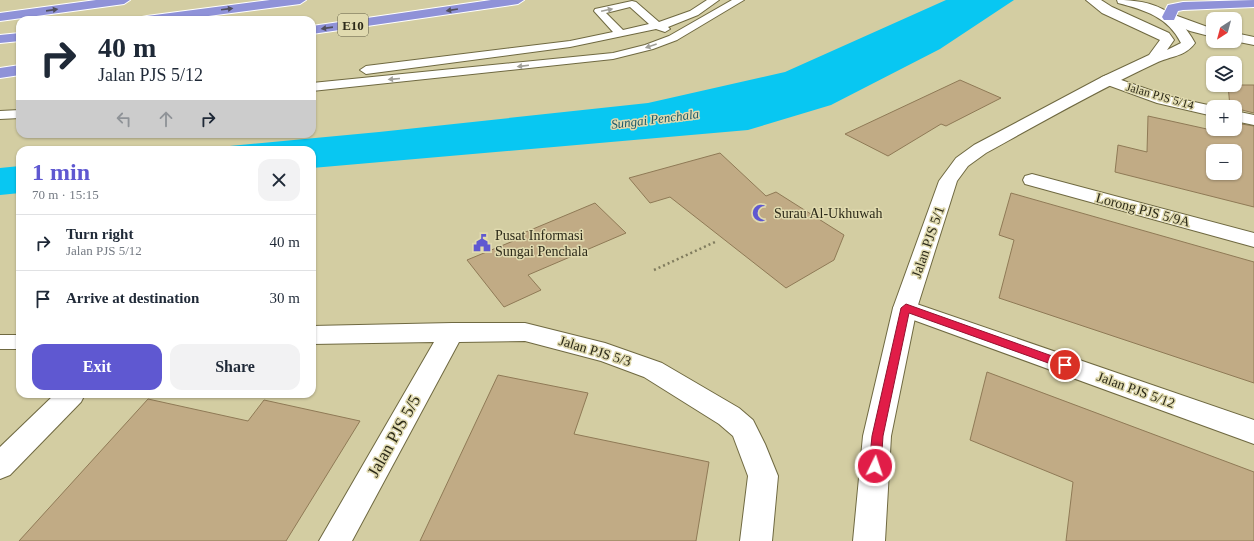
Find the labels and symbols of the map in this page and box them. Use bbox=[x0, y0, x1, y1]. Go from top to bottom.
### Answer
one-way arrow bbox=[221, 6, 233, 13]
one-way arrow bbox=[601, 6, 613, 12]
one-way arrow bbox=[46, 7, 59, 13]
one-way arrow bbox=[446, 7, 458, 13]
north arrow bbox=[1206, 12, 1242, 48]
road number: E10 bbox=[338, 14, 368, 36]
one-way arrow bbox=[321, 25, 333, 31]
one-way arrow bbox=[645, 43, 657, 49]
one-way arrow bbox=[517, 63, 529, 69]
one-way arrow bbox=[388, 76, 400, 82]
street label: Jalan PJS 5/14 bbox=[1124, 80, 1196, 112]
water label: Sungai Penchala bbox=[610, 106, 700, 132]
street label: Lorong PJS 5/9A bbox=[1094, 190, 1193, 230]
mosque icon: Surau Al-Ukhuwah bbox=[751, 203, 771, 223]
street label: Jalan PJS 5/1 bbox=[909, 204, 947, 280]
place label: Surau Al-Ukhuwah bbox=[774, 206, 883, 221]
place label: Pusat Informasi Sungai Penchala bbox=[495, 228, 589, 259]
public building icon: Pusat Informasi Sungai Penchala bbox=[472, 233, 492, 253]
street label: Jalan PJS 5/3 bbox=[557, 333, 633, 369]
pin bbox=[1048, 348, 1082, 382]
street label: Jalan PJS 5/12 bbox=[1095, 369, 1177, 411]
street label: Jalan PJS 5/5 bbox=[364, 392, 424, 480]
position arrow bbox=[854, 445, 896, 487]

